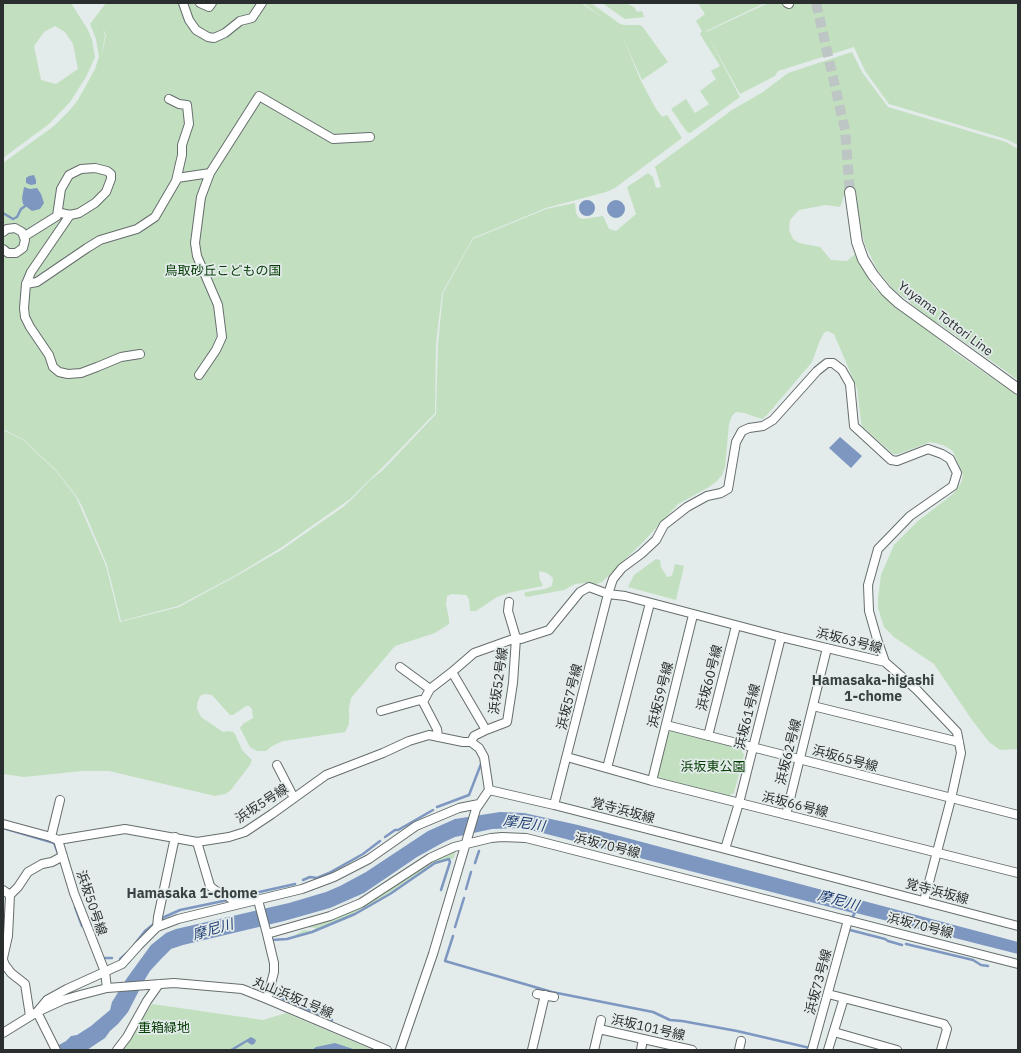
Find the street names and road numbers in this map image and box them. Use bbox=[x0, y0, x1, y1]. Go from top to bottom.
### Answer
street label: Yuyama Tottori Line bbox=[894, 278, 996, 360]
street label: 浜坂63号線 bbox=[814, 625, 884, 657]
street label: 浜坂60号線 bbox=[694, 643, 726, 713]
street label: 浜坂52号線 bbox=[487, 646, 511, 716]
street label: 浜坂59号線 bbox=[645, 660, 677, 730]
street label: 浜坂57号線 bbox=[554, 662, 586, 732]
street label: 浜坂61号線 bbox=[732, 682, 764, 752]
street label: 浜坂62号線 bbox=[773, 717, 805, 787]
street label: 浜坂65号線 bbox=[810, 743, 880, 775]
street label: 浜坂5号線 bbox=[233, 781, 291, 827]
street label: 浜坂66号線 bbox=[760, 789, 830, 821]
street label: 覚寺浜坂線 bbox=[590, 795, 656, 827]
street label: 浜坂70号線 bbox=[572, 830, 642, 862]
street label: 浜坂50号線 bbox=[73, 869, 109, 937]
street label: 覚寺浜坂線 bbox=[904, 876, 970, 908]
street label: 浜坂70号線 bbox=[885, 910, 955, 942]
street label: 浜坂73号線 bbox=[803, 947, 835, 1017]
street label: 丸山浜坂1号線 bbox=[250, 974, 336, 1022]
street label: 浜坂101号線 bbox=[610, 1012, 686, 1044]

